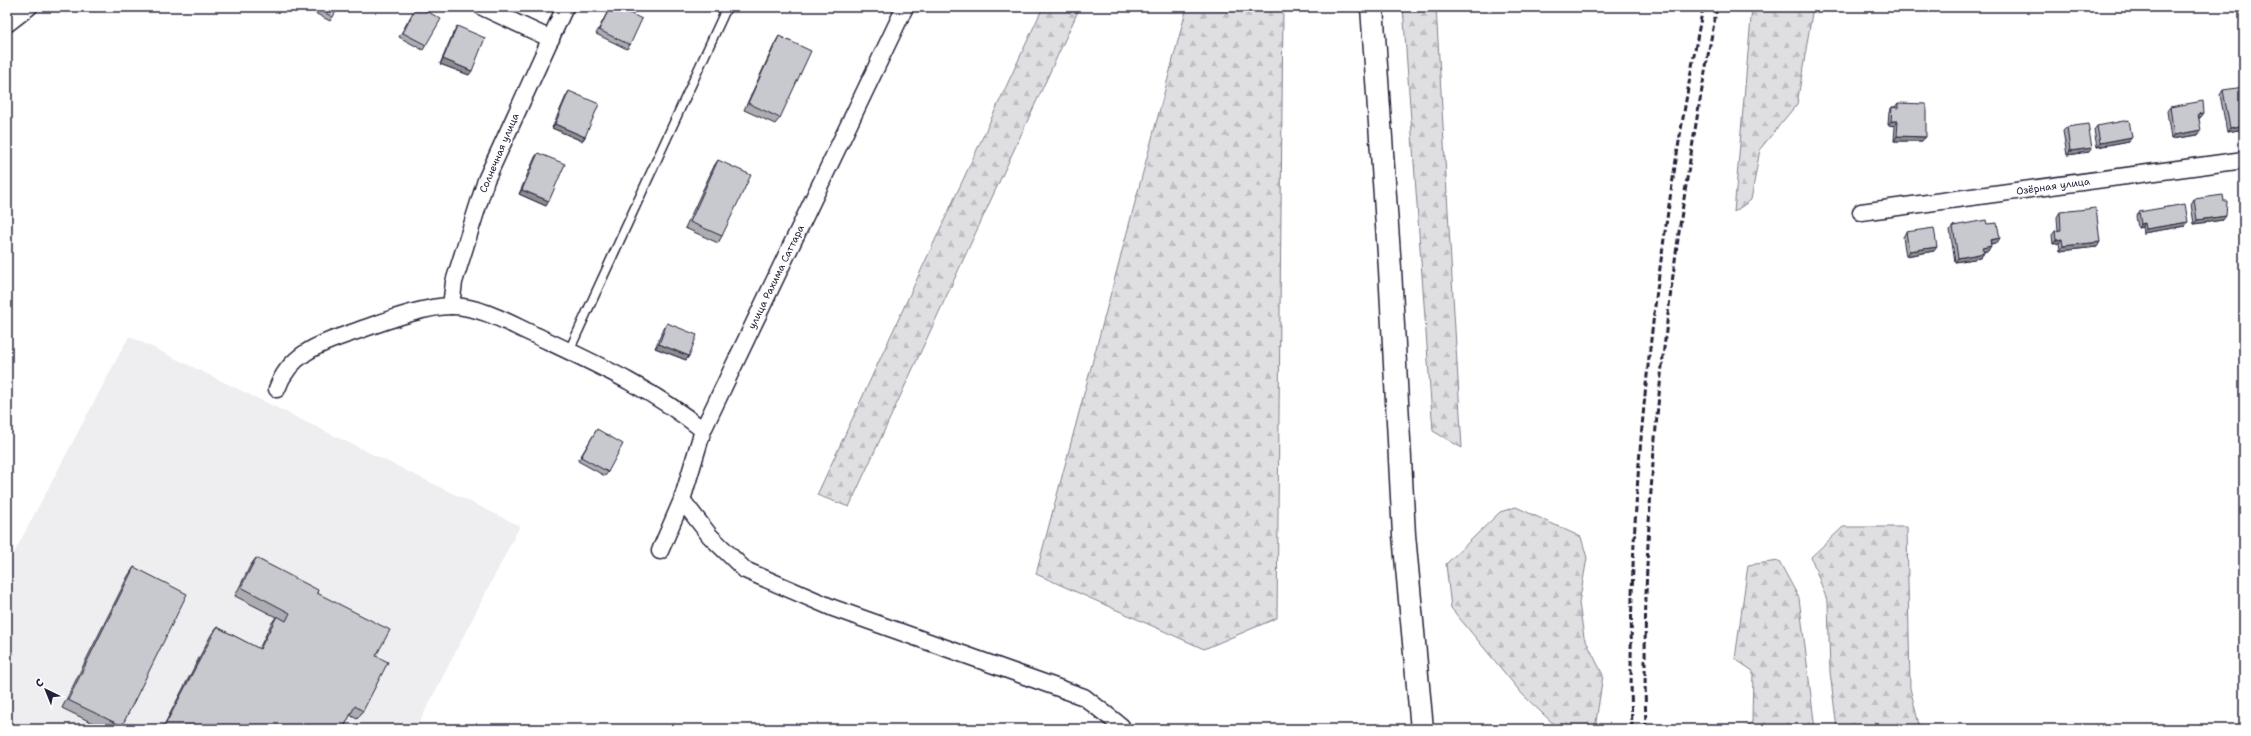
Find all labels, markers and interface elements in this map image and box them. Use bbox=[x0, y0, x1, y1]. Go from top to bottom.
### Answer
street label: Солнечная улица bbox=[476, 111, 522, 195]
street label: Озёрная улица bbox=[2015, 174, 2092, 198]
street label: улица Рахима Саттара bbox=[745, 222, 807, 331]
north arrow bbox=[26, 670, 66, 710]
text: С bbox=[32, 675, 47, 691]

